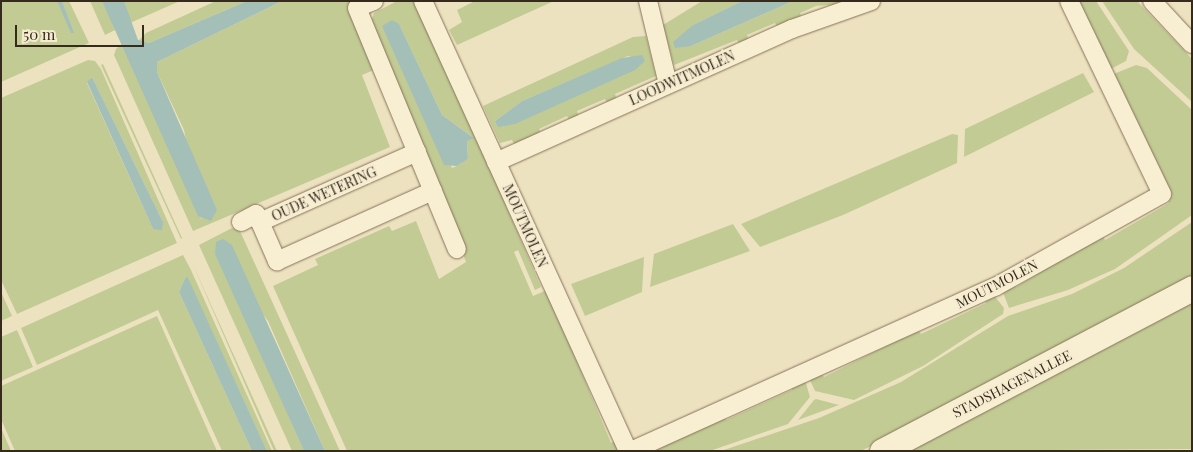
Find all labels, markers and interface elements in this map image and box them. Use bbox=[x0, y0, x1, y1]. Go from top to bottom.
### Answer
scale bar bbox=[18, 15, 146, 47]
text: 50 m bbox=[23, 24, 55, 44]
street label: LOODWITMOLEN bbox=[627, 47, 737, 109]
street label: OUDE WETERING bbox=[269, 163, 379, 225]
street label: MOUTMOLEN bbox=[499, 182, 551, 270]
street label: MOUTMOLEN bbox=[953, 256, 1041, 312]
street label: STADSHAGENALLEE bbox=[950, 347, 1074, 421]

